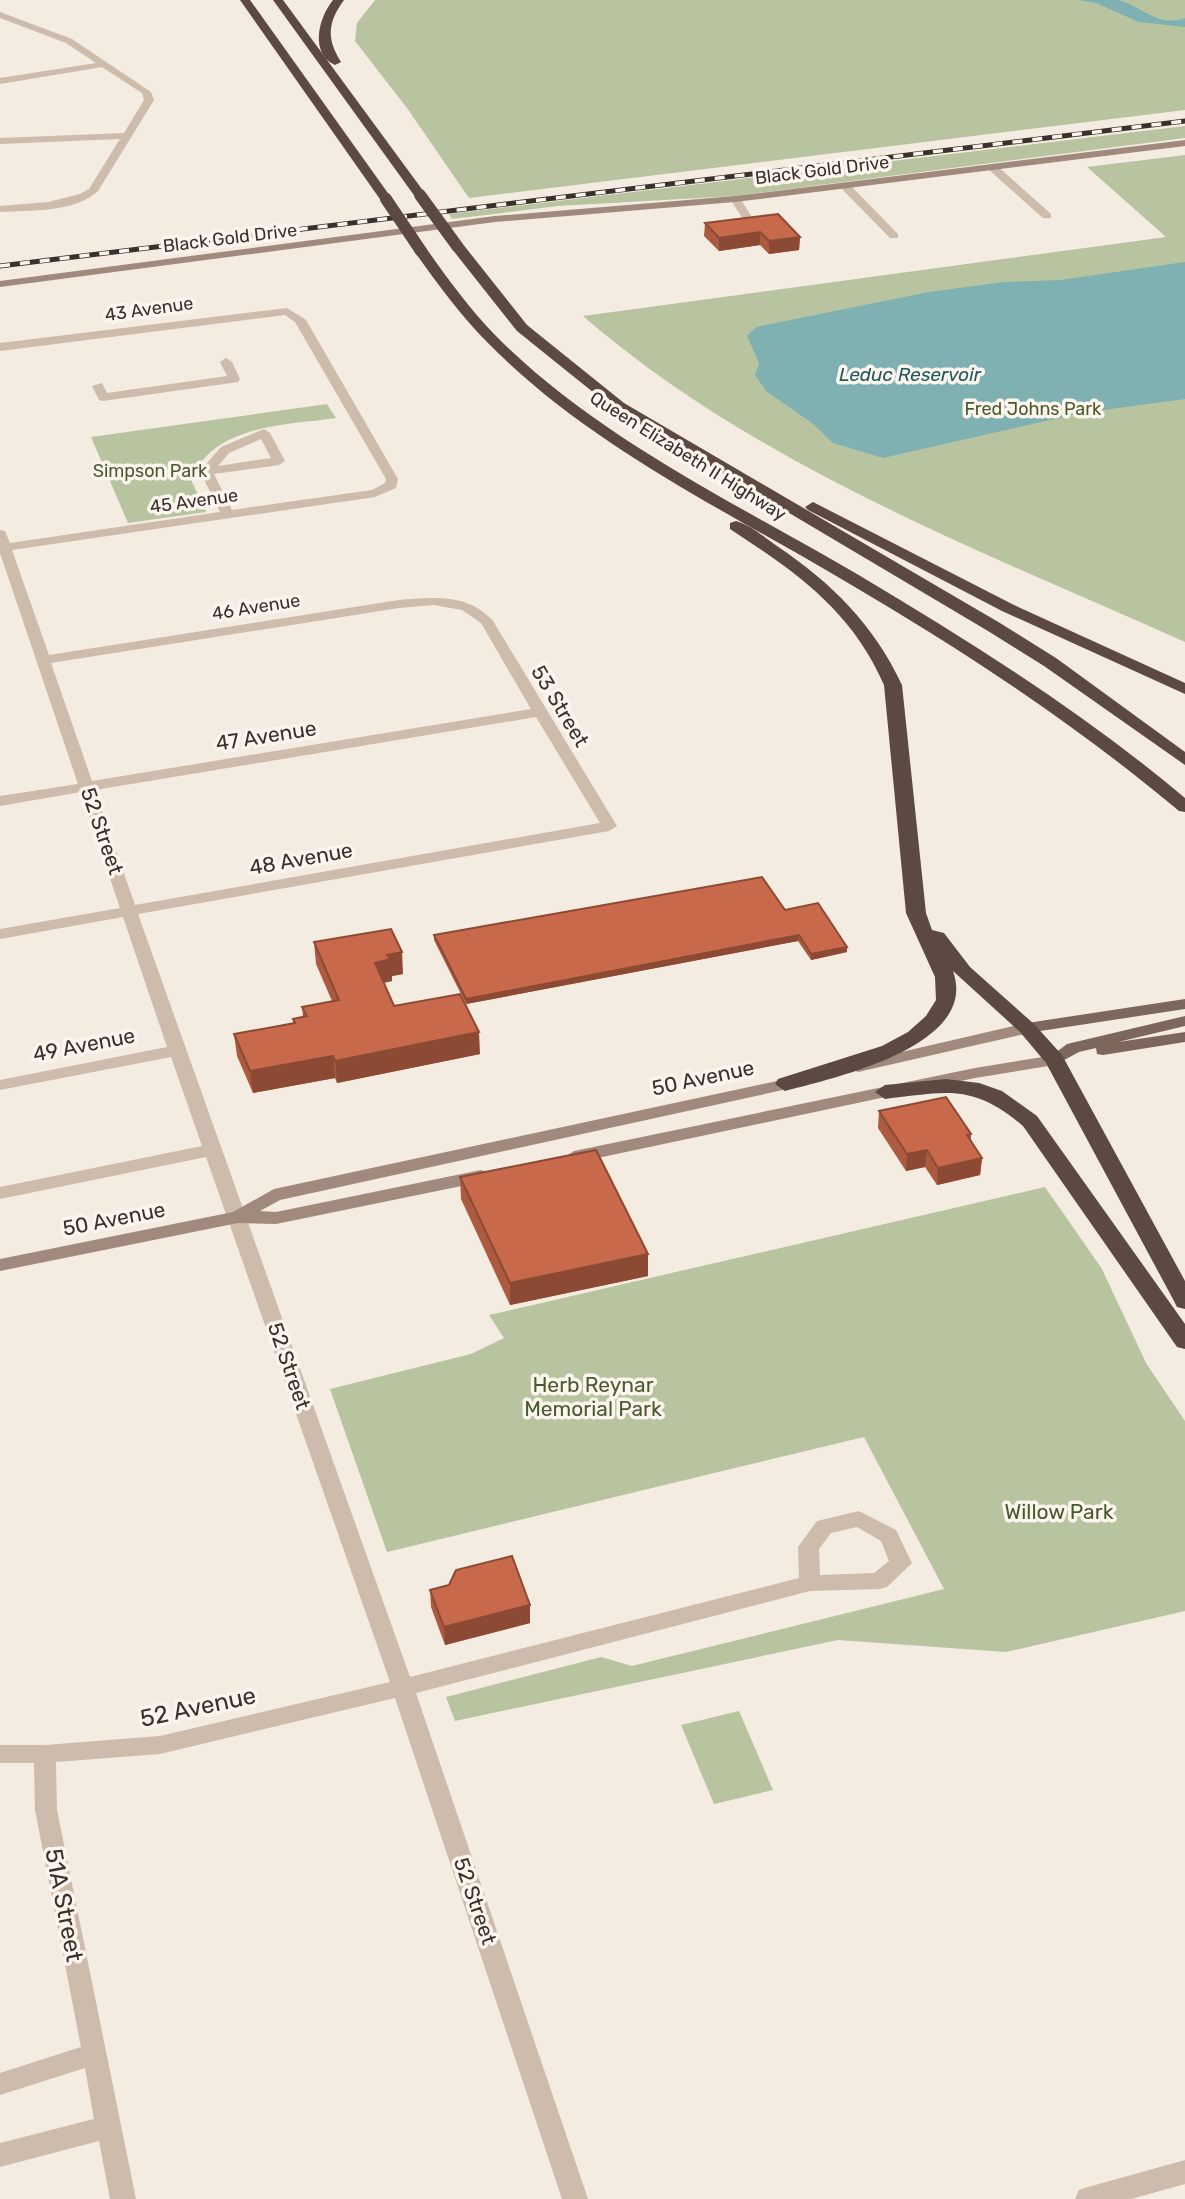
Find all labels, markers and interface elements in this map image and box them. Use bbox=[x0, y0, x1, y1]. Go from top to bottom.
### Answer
street label: Black Gold Drive bbox=[754, 151, 890, 189]
street label: Black Gold Drive bbox=[162, 219, 298, 257]
street label: 43 Avenue bbox=[103, 292, 195, 326]
water label: Leduc Reservoir bbox=[839, 363, 982, 386]
street label: Queen Elizabeth II Highway bbox=[586, 386, 790, 526]
park label: Fred Johns Park bbox=[965, 398, 1102, 420]
park label: Simpson Park bbox=[93, 460, 208, 482]
street label: 45 Avenue bbox=[148, 484, 240, 518]
street label: 46 Avenue bbox=[210, 589, 302, 625]
street label: 53 Street bbox=[526, 660, 595, 751]
street label: 47 Avenue bbox=[214, 715, 318, 756]
street label: 52 Street bbox=[76, 784, 129, 878]
street label: 48 Avenue bbox=[247, 837, 355, 880]
street label: 49 Avenue bbox=[31, 1022, 137, 1067]
street label: 50 Avenue bbox=[649, 1054, 756, 1101]
street label: 50 Avenue bbox=[60, 1196, 167, 1241]
street label: 52 Street bbox=[263, 1319, 316, 1413]
park label: Herb Reynar Memorial Park bbox=[524, 1372, 662, 1421]
park label: Willow Park bbox=[1004, 1499, 1114, 1524]
street label: 52 Avenue bbox=[138, 1681, 258, 1733]
street label: 51A Street bbox=[39, 1846, 89, 1964]
street label: 52 Street bbox=[449, 1854, 502, 1948]

